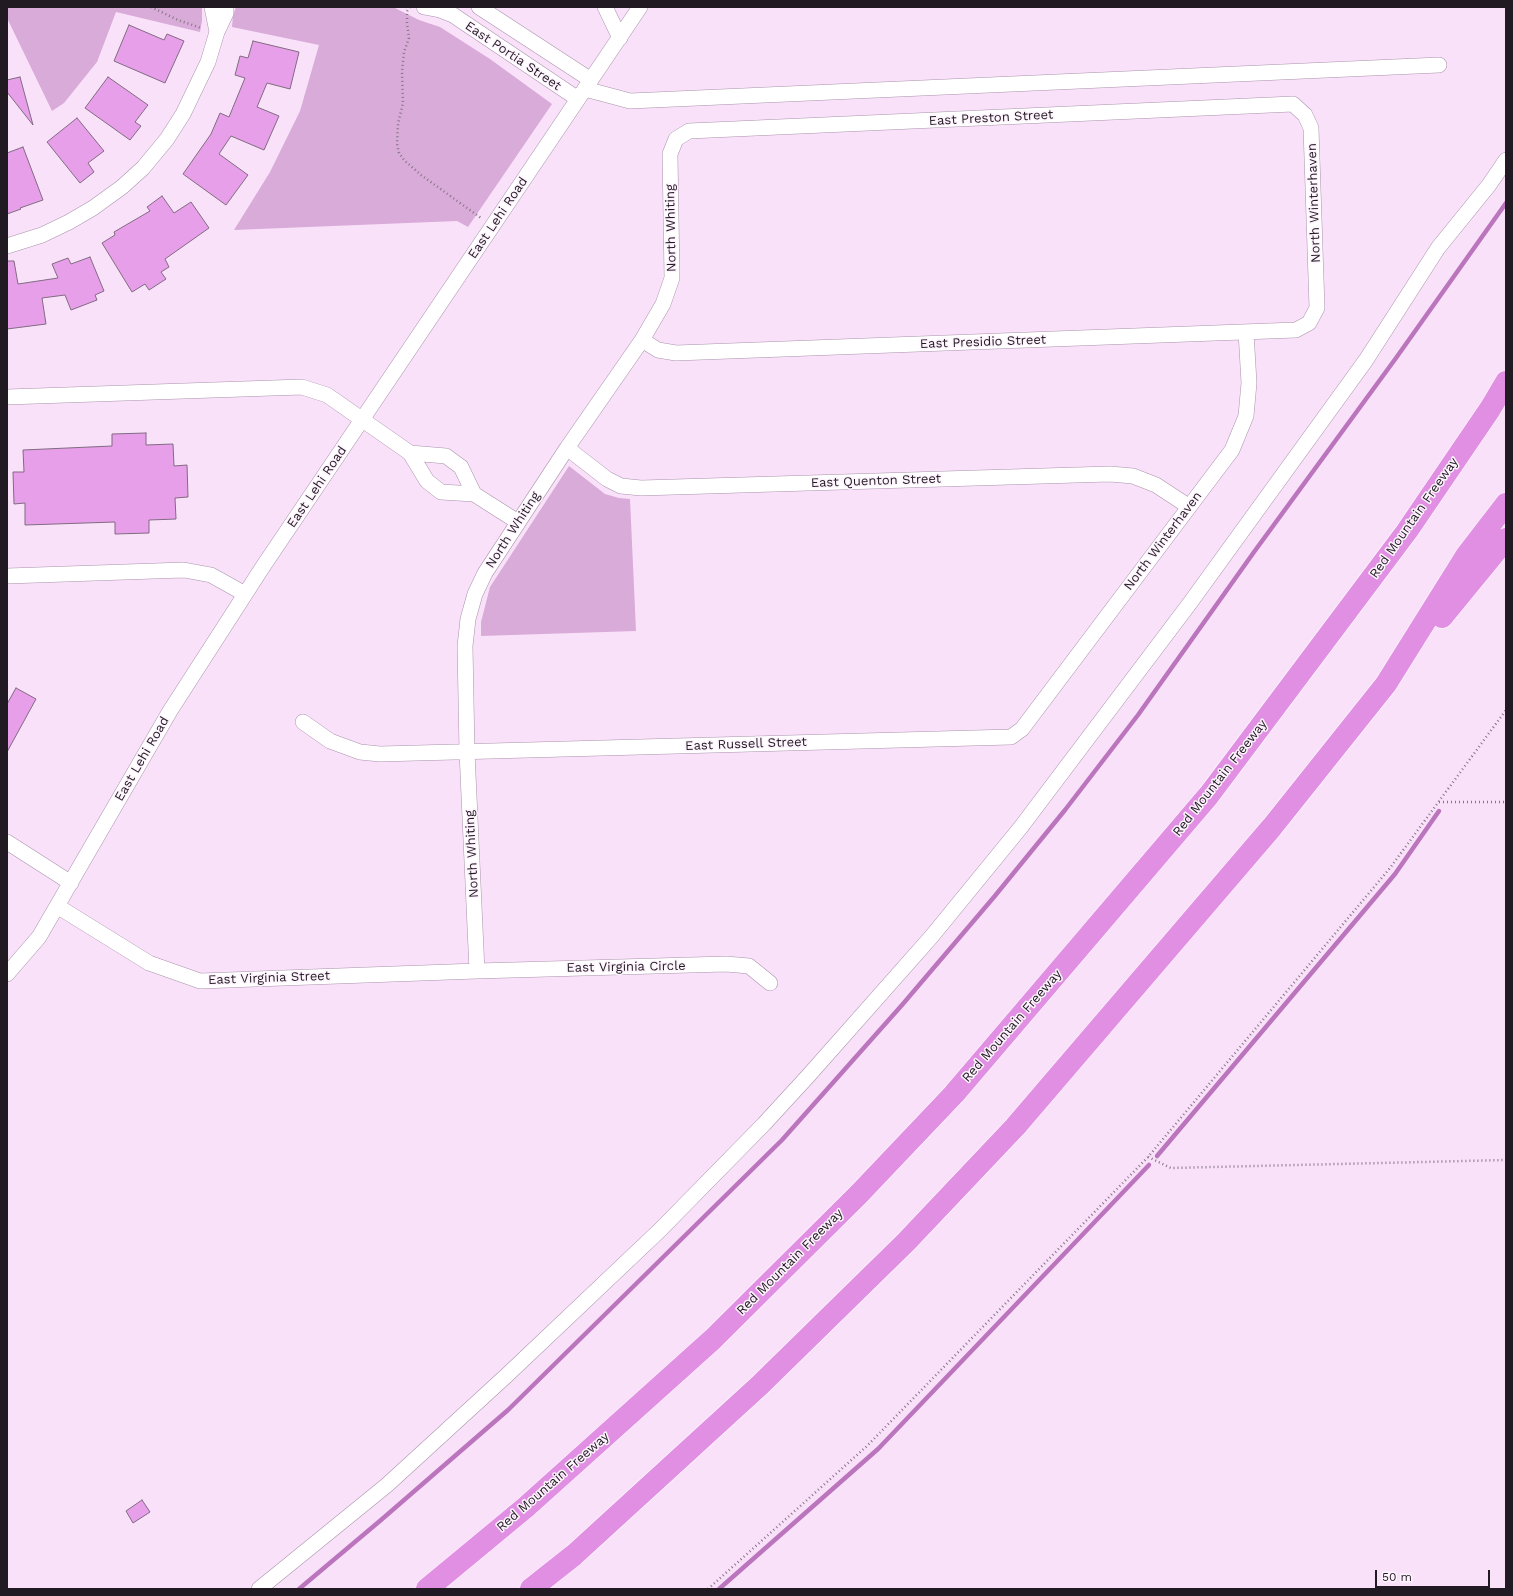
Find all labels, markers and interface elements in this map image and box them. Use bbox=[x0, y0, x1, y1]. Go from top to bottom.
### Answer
street label: East Portia Street bbox=[462, 18, 564, 94]
street label: East Preston Street bbox=[928, 107, 1054, 129]
street label: North Winterhaven bbox=[1304, 143, 1324, 263]
street label: East Lehi Road bbox=[465, 174, 531, 262]
street label: North Whiting bbox=[662, 184, 680, 272]
street label: East Presidio Street bbox=[920, 332, 1046, 352]
street label: East Lehi Road bbox=[284, 443, 350, 531]
street label: Red Mountain Freeway bbox=[1366, 455, 1462, 581]
street label: East Quenton Street bbox=[811, 471, 941, 491]
street label: North Winterhaven bbox=[1121, 488, 1205, 594]
street label: North Whiting bbox=[483, 489, 543, 571]
street label: East Lehi Road bbox=[111, 714, 173, 804]
street label: Red Mountain Freeway bbox=[1170, 717, 1270, 839]
street label: East Russell Street bbox=[685, 734, 807, 754]
street label: North Whiting bbox=[462, 810, 482, 898]
street label: East Virginia Circle bbox=[566, 958, 686, 976]
street label: Red Mountain Freeway bbox=[959, 967, 1065, 1085]
street label: East Virginia Street bbox=[208, 968, 330, 988]
street label: Red Mountain Freeway bbox=[734, 1206, 846, 1318]
street label: Red Mountain Freeway bbox=[494, 1429, 612, 1535]
scale bar bbox=[1377, 1562, 1492, 1588]
text: 50 m bbox=[1382, 1570, 1412, 1584]

